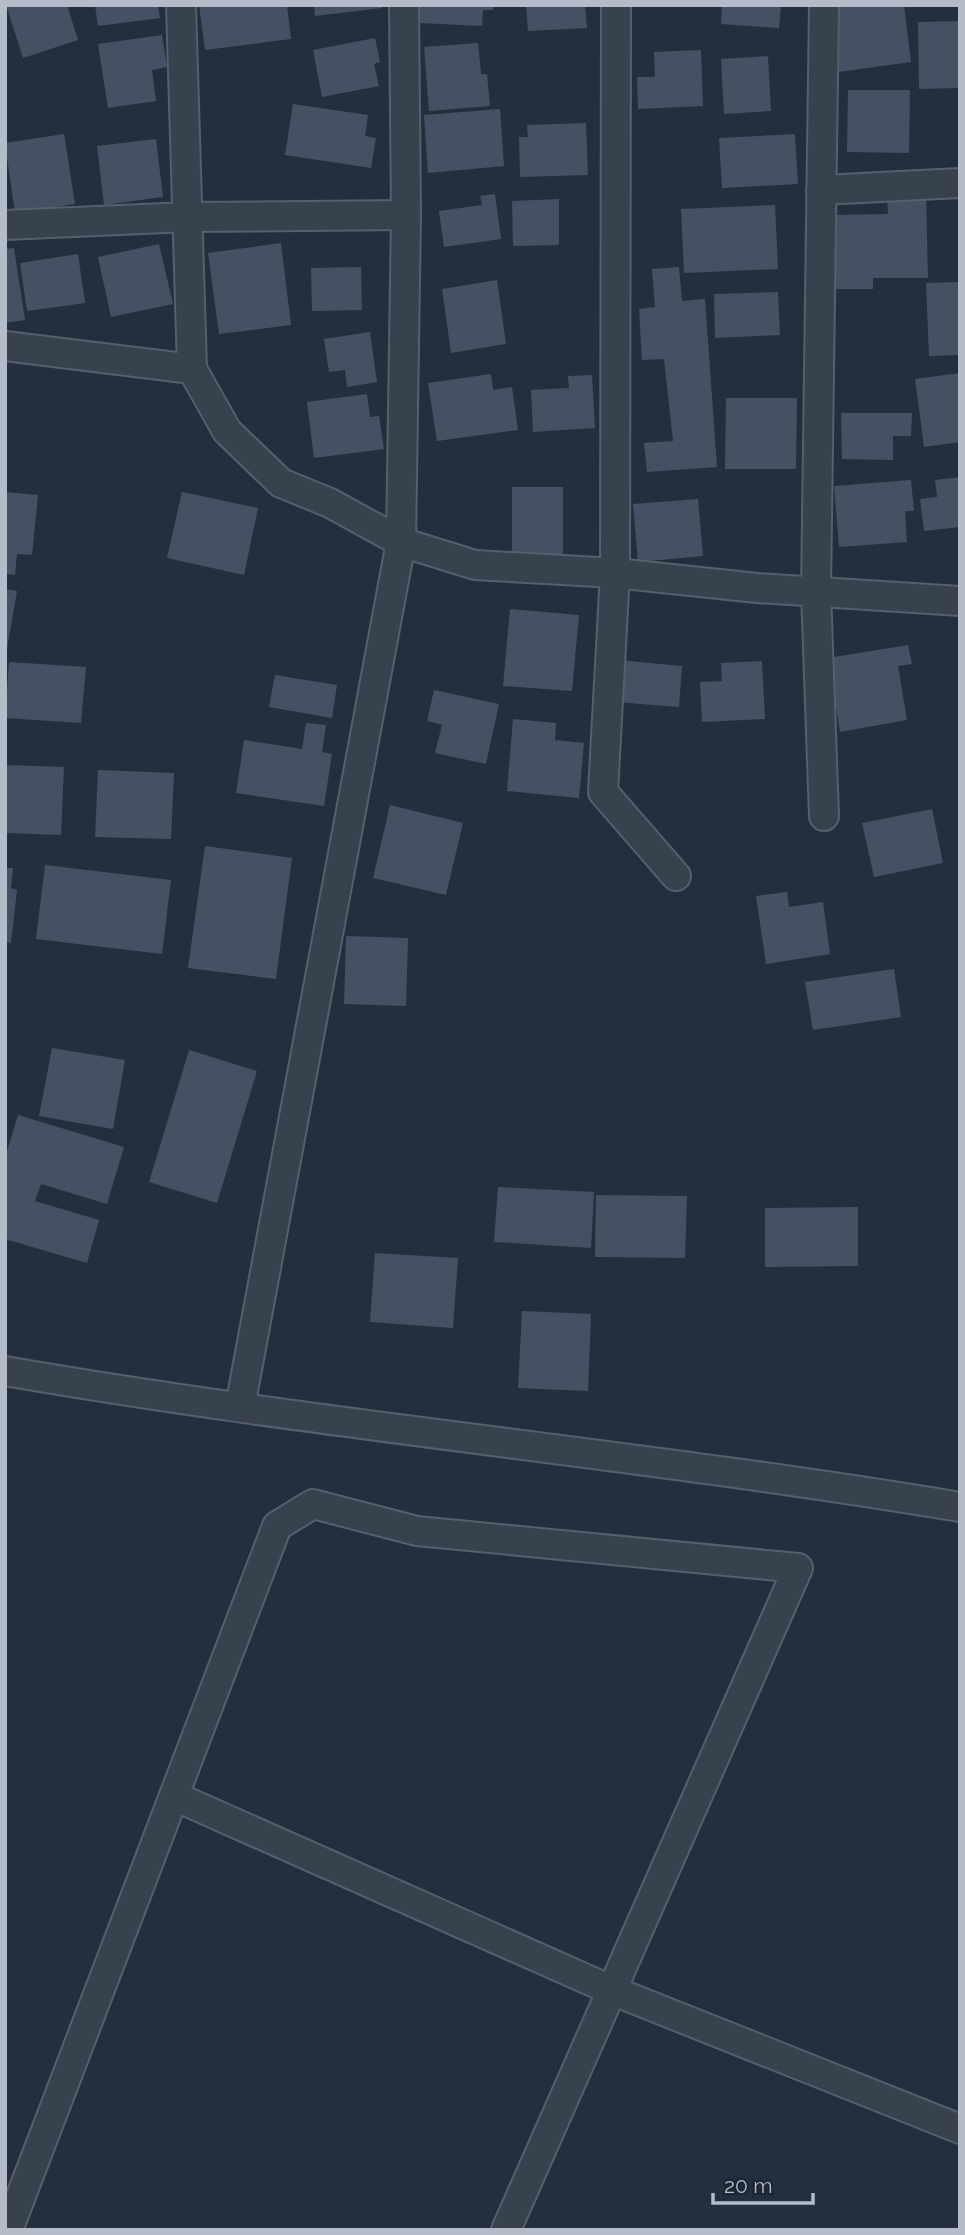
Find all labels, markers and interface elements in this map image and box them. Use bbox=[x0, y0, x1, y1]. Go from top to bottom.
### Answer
scale bar bbox=[713, 2162, 813, 2206]
text: 20 m bbox=[724, 2173, 772, 2198]

